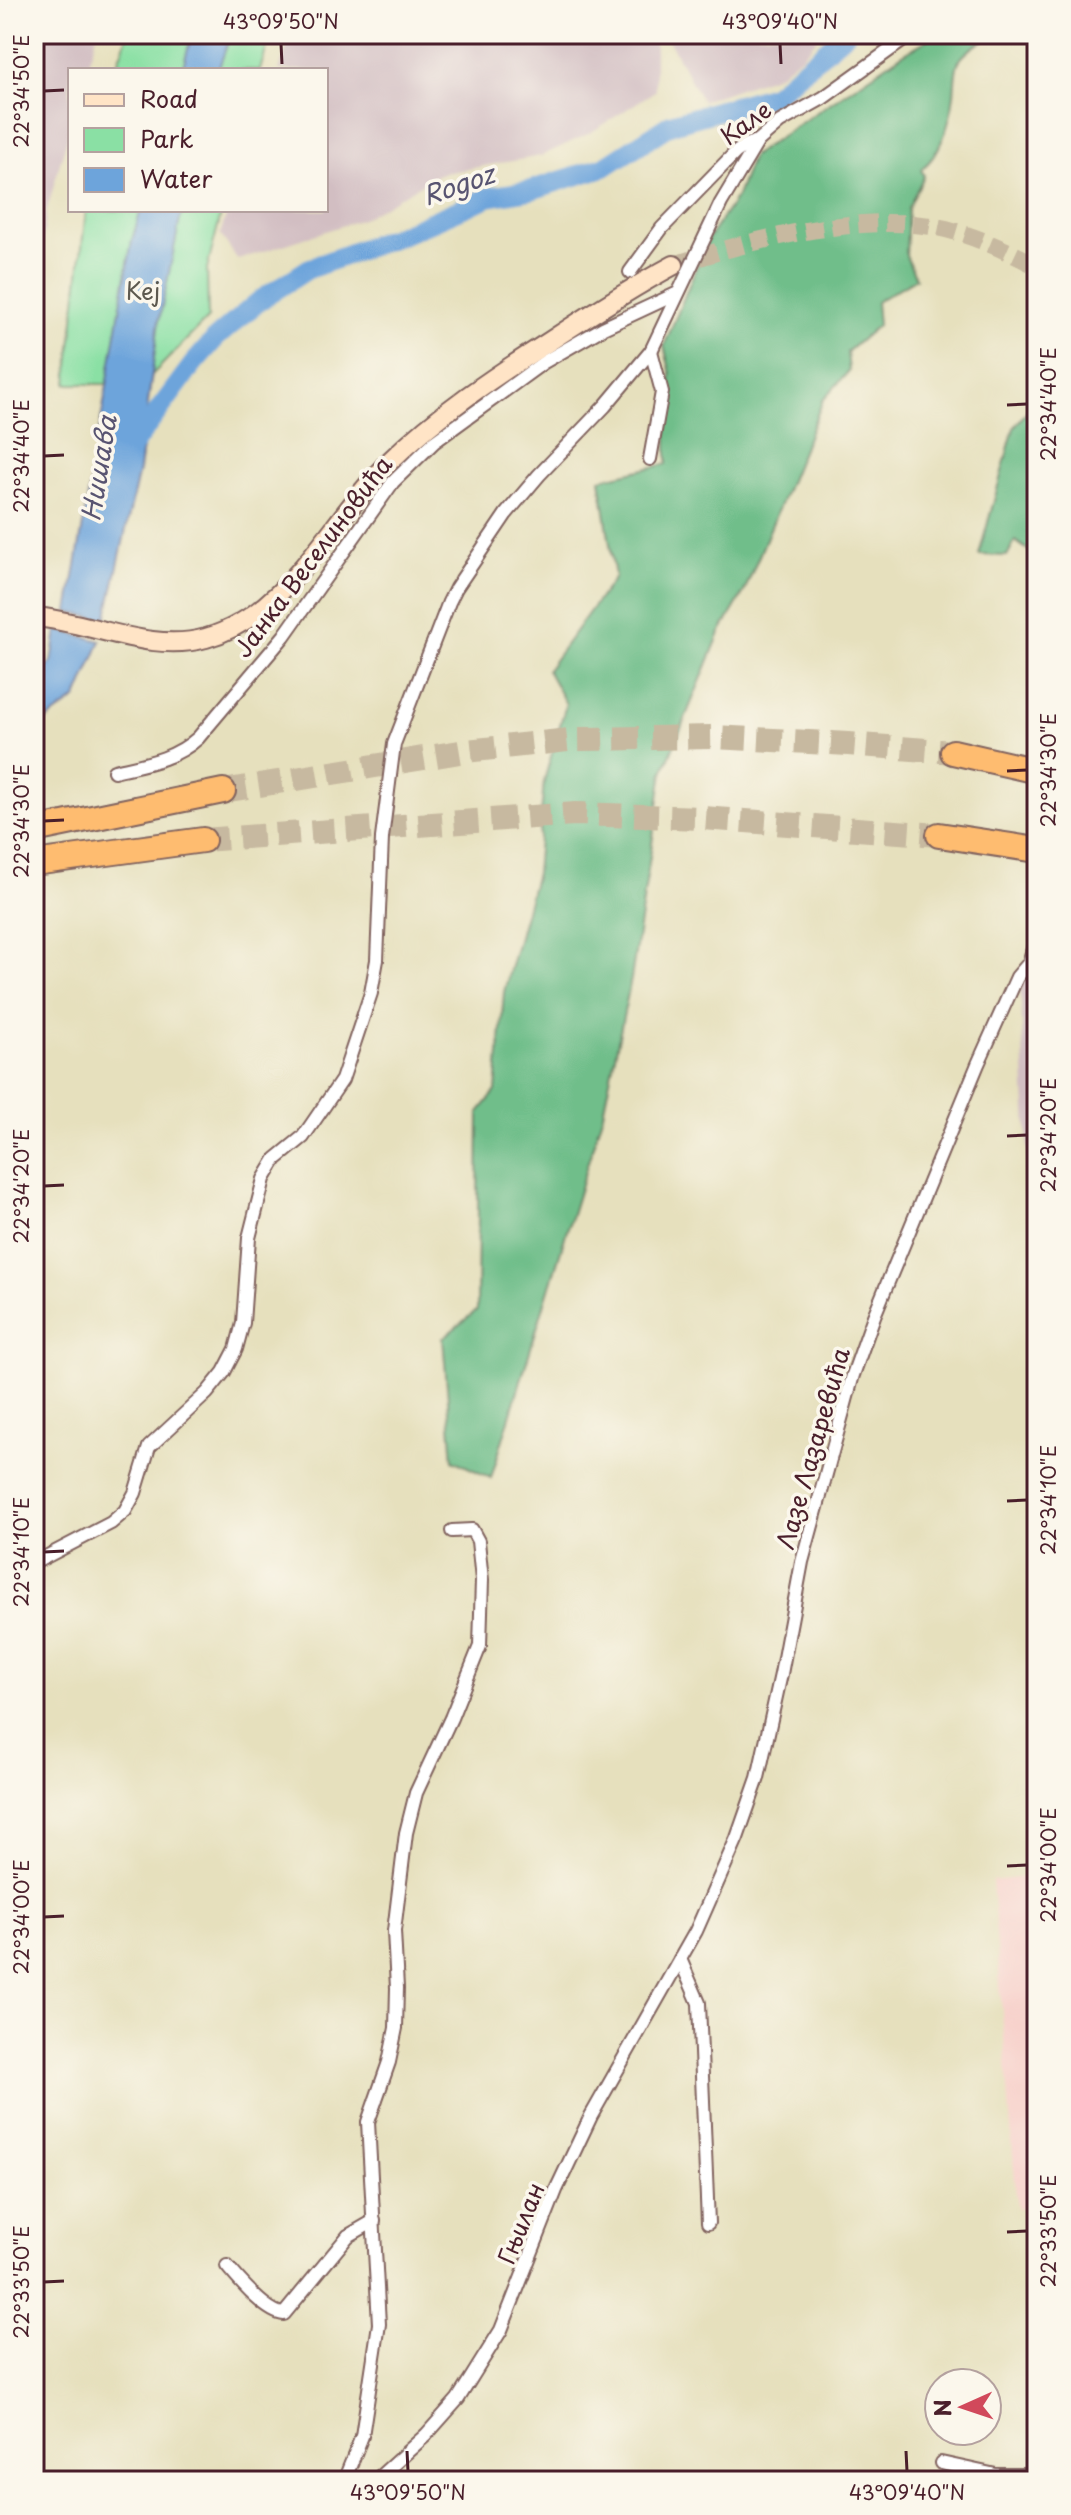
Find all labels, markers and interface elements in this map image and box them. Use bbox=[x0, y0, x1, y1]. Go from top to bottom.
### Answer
text: 43°09'50"N bbox=[223, 6, 339, 36]
text: 43°09'40"N bbox=[722, 6, 838, 36]
text: 22°34'50"E bbox=[6, 34, 36, 148]
legend bbox=[68, 68, 328, 212]
text: Road bbox=[140, 80, 198, 116]
street label: Кале bbox=[712, 91, 778, 153]
text: Park bbox=[140, 120, 194, 156]
water label: Rogoz bbox=[417, 152, 502, 214]
text: Water bbox=[140, 160, 213, 196]
park label: Кеј bbox=[126, 272, 160, 308]
text: 22°34'40"E bbox=[1033, 347, 1063, 461]
text: 22°34'40"E bbox=[6, 399, 36, 513]
water label: Нишава bbox=[70, 412, 126, 524]
street label: Јанка Веселиновића bbox=[224, 447, 400, 665]
text: 22°34'30"E bbox=[1033, 713, 1063, 827]
text: 22°34'30"E bbox=[6, 764, 36, 878]
text: 22°34'20"E bbox=[1033, 1077, 1063, 1193]
text: 22°34'20"E bbox=[6, 1128, 36, 1244]
street label: Лазе Лазаревића bbox=[766, 1343, 858, 1553]
text: 22°34'10"E bbox=[1033, 1445, 1063, 1555]
text: 22°34'10"E bbox=[6, 1497, 36, 1607]
text: 22°34'00"E bbox=[1033, 1807, 1063, 1923]
text: 22°34'00"E bbox=[6, 1859, 36, 1975]
text: 22°33'50"E bbox=[1033, 2174, 1063, 2288]
street label: Гњилан bbox=[487, 2177, 553, 2269]
text: 22°33'50"E bbox=[6, 2225, 36, 2339]
north arrow bbox=[923, 2367, 1003, 2447]
text: N bbox=[925, 2399, 958, 2418]
text: 43°09'50"N bbox=[350, 2477, 466, 2507]
text: 43°09'40"N bbox=[849, 2477, 965, 2507]

